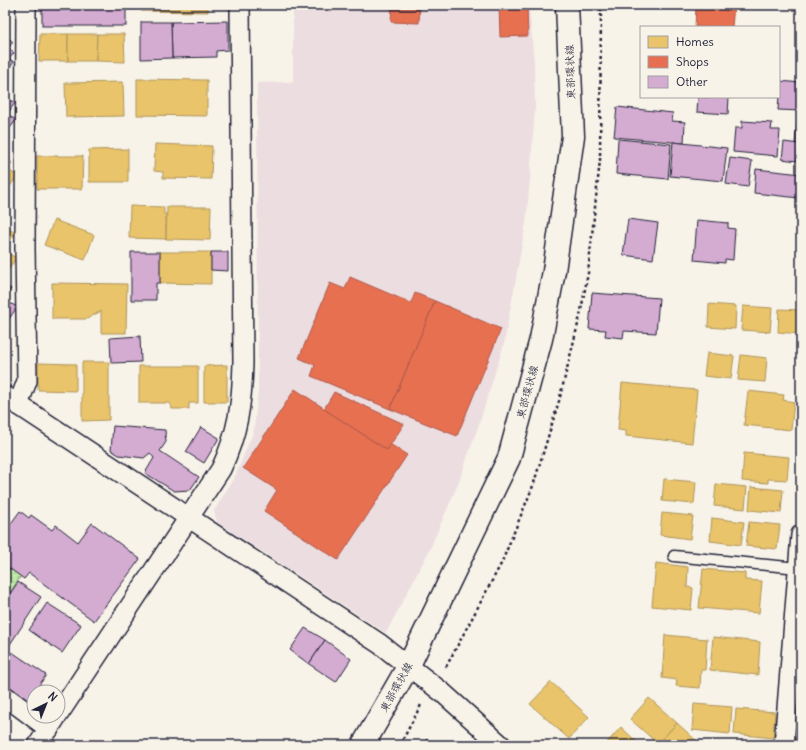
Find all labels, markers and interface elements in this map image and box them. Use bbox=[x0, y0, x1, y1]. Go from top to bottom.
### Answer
legend bbox=[640, 26, 780, 98]
text: Homes bbox=[676, 34, 714, 49]
street label: 東部環状線 bbox=[562, 44, 578, 100]
text: Shops bbox=[676, 54, 709, 69]
text: Other bbox=[676, 74, 708, 89]
street label: 東部環状線 bbox=[513, 364, 541, 420]
street label: 東部環状線 bbox=[377, 660, 415, 714]
north arrow bbox=[26, 684, 66, 724]
text: N bbox=[45, 689, 60, 704]

